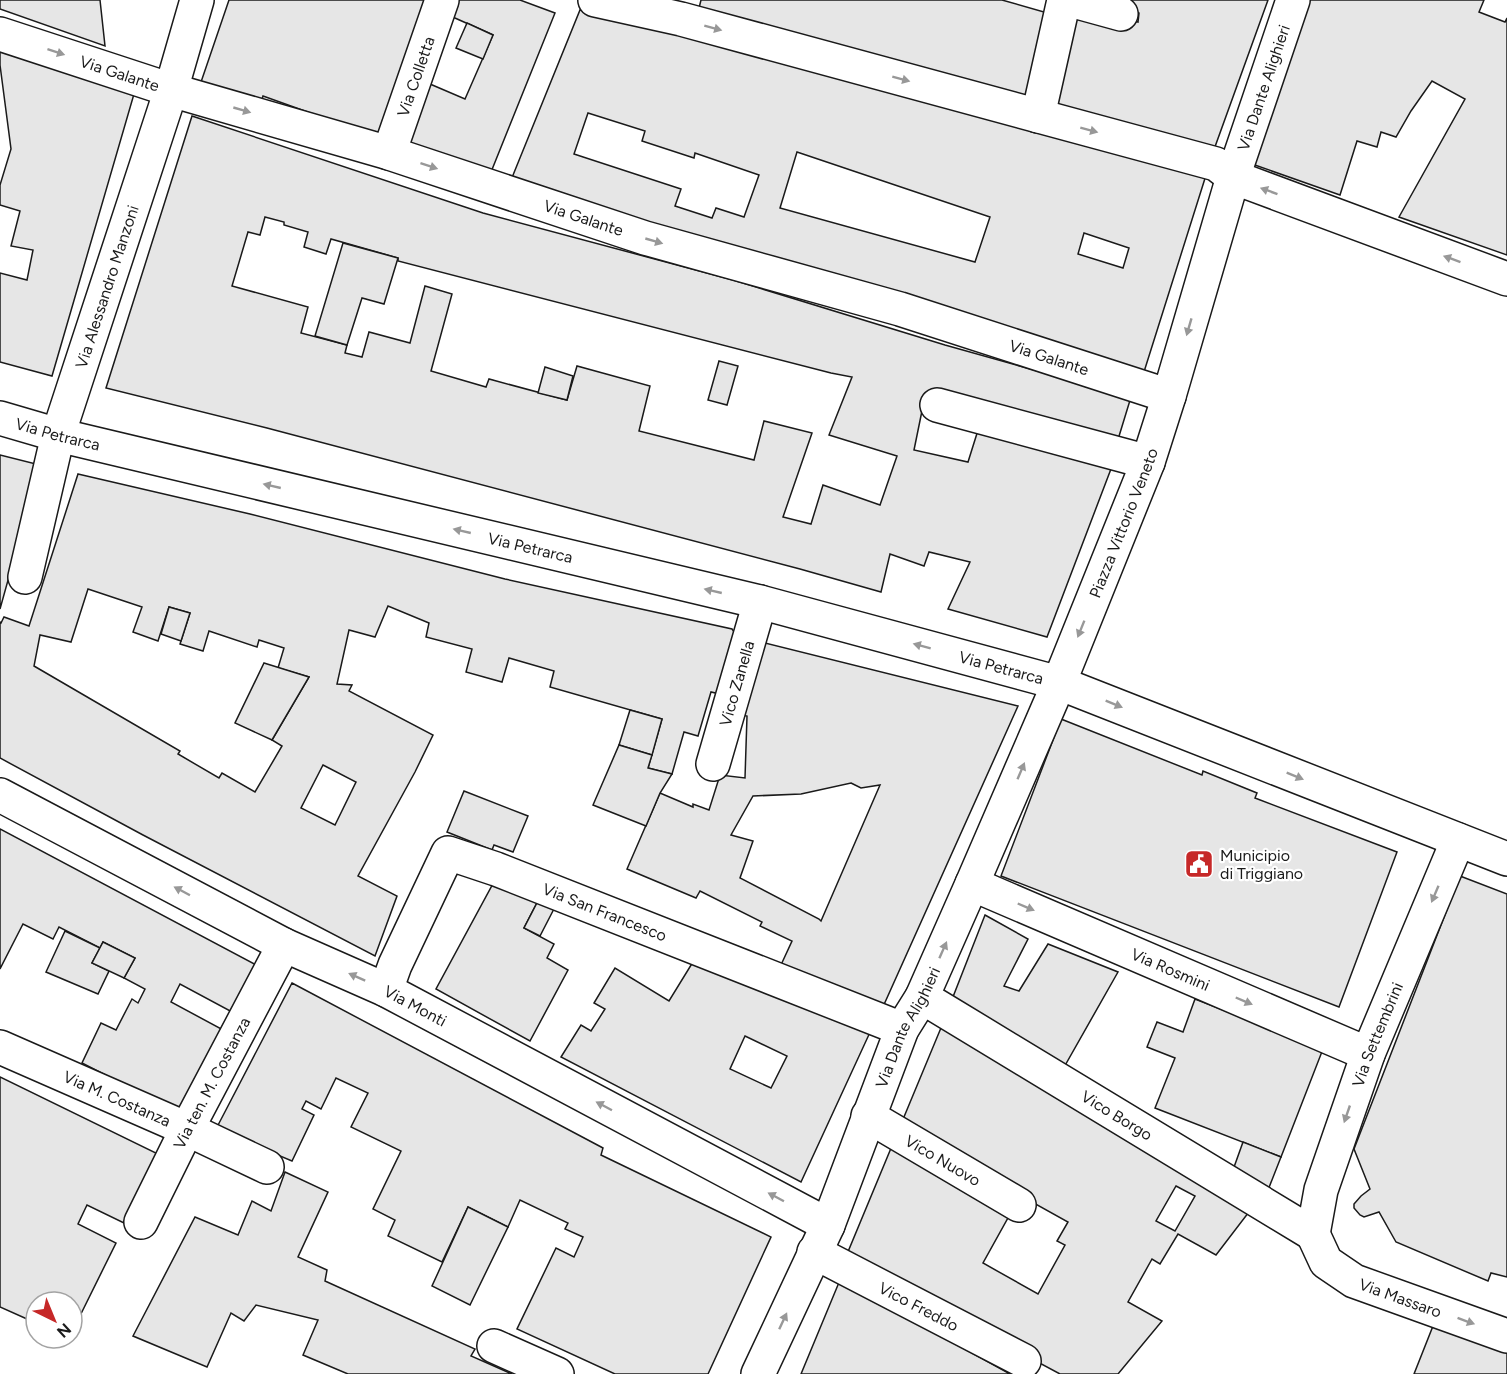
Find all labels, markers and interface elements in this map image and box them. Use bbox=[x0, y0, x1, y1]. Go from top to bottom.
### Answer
street label: Via Dante Alighieri bbox=[1234, 22, 1294, 153]
one-way arrow bbox=[704, 23, 722, 33]
street label: Via Colletta bbox=[393, 34, 439, 119]
one-way arrow bbox=[47, 48, 65, 58]
street label: Via Galante bbox=[77, 52, 162, 96]
one-way arrow bbox=[892, 74, 910, 84]
one-way arrow bbox=[233, 106, 251, 115]
one-way arrow bbox=[1080, 126, 1098, 135]
one-way arrow bbox=[420, 162, 438, 171]
one-way arrow bbox=[1260, 185, 1278, 195]
street label: Via Galante bbox=[541, 196, 626, 240]
street label: Via Alessandro Manzoni bbox=[72, 203, 143, 371]
one-way arrow bbox=[645, 236, 663, 246]
one-way arrow bbox=[1443, 253, 1461, 263]
one-way arrow bbox=[1184, 319, 1193, 337]
street label: Via Galante bbox=[1007, 336, 1091, 380]
street label: Via Petrarca bbox=[13, 414, 102, 455]
street label: Piazza Vittorio Veneto bbox=[1085, 446, 1162, 601]
one-way arrow bbox=[263, 480, 281, 490]
one-way arrow bbox=[453, 525, 471, 535]
street label: Via Petrarca bbox=[486, 529, 575, 567]
one-way arrow bbox=[704, 585, 722, 595]
one-way arrow bbox=[1076, 621, 1086, 639]
street label: Vico Zanella bbox=[715, 639, 758, 728]
one-way arrow bbox=[913, 640, 931, 650]
street label: Via Petrarca bbox=[957, 647, 1045, 688]
one-way arrow bbox=[1105, 700, 1123, 709]
one-way arrow bbox=[1017, 762, 1026, 780]
one-way arrow bbox=[1286, 772, 1304, 781]
place label: Municipio di Triggiano bbox=[1220, 846, 1303, 883]
public building icon: Municipio di Triggiano bbox=[1183, 848, 1215, 880]
street label: Via San Francesco bbox=[540, 879, 669, 945]
one-way arrow bbox=[1430, 885, 1439, 903]
one-way arrow bbox=[173, 886, 190, 896]
one-way arrow bbox=[1018, 902, 1036, 912]
one-way arrow bbox=[938, 940, 948, 958]
street label: Via Rosmini bbox=[1128, 944, 1212, 995]
street label: Via Dante Alighieri bbox=[872, 964, 944, 1091]
one-way arrow bbox=[348, 973, 365, 982]
street label: Via Settembrini bbox=[1348, 980, 1407, 1090]
street label: Via Monti bbox=[381, 982, 450, 1031]
one-way arrow bbox=[1235, 997, 1253, 1006]
street label: Via ten. M. Costanza bbox=[170, 1014, 254, 1152]
street label: Via M. Costanza bbox=[60, 1067, 174, 1131]
street label: Vico Borgo bbox=[1078, 1087, 1156, 1144]
one-way arrow bbox=[595, 1101, 612, 1111]
one-way arrow bbox=[1342, 1105, 1352, 1123]
street label: Vico Nuovo bbox=[901, 1131, 984, 1190]
one-way arrow bbox=[768, 1192, 785, 1202]
street label: Via Massaro bbox=[1356, 1275, 1444, 1322]
street label: Vico Freddo bbox=[875, 1278, 962, 1335]
north arrow bbox=[24, 1290, 84, 1350]
one-way arrow bbox=[778, 1312, 787, 1329]
one-way arrow bbox=[1458, 1317, 1476, 1327]
text: N bbox=[53, 1319, 75, 1342]

